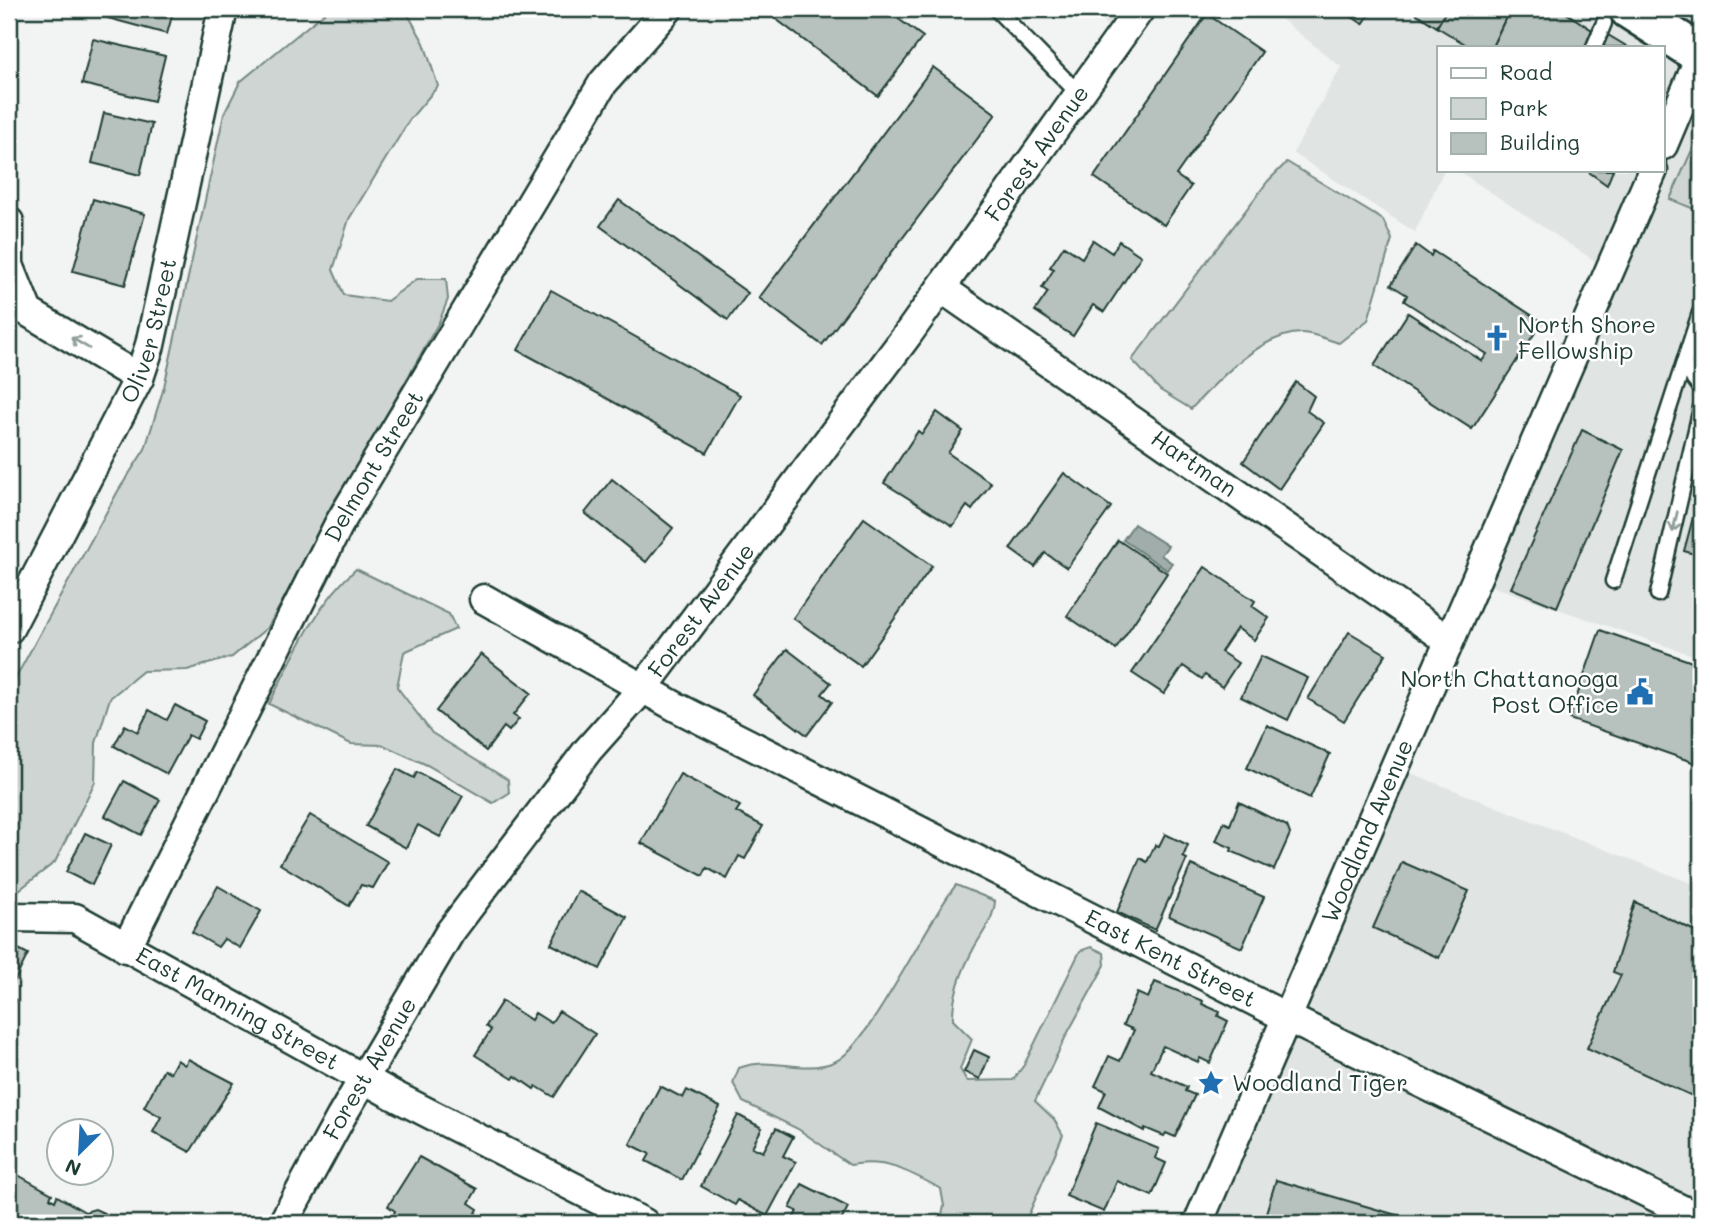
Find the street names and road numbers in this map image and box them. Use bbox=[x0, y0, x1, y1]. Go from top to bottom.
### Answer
street label: Forest Avenue bbox=[977, 79, 1095, 227]
street label: Oliver Street bbox=[113, 255, 182, 408]
street label: Delmont Street bbox=[317, 384, 430, 547]
street label: Hartman bbox=[1146, 423, 1243, 503]
street label: Forest Avenue bbox=[640, 536, 761, 683]
street label: Woodland Avenue bbox=[1314, 734, 1419, 927]
street label: East Kent Street bbox=[1080, 901, 1262, 1013]
street label: East Manning Street bbox=[131, 939, 345, 1076]
street label: Forest Avenue bbox=[315, 991, 422, 1145]

